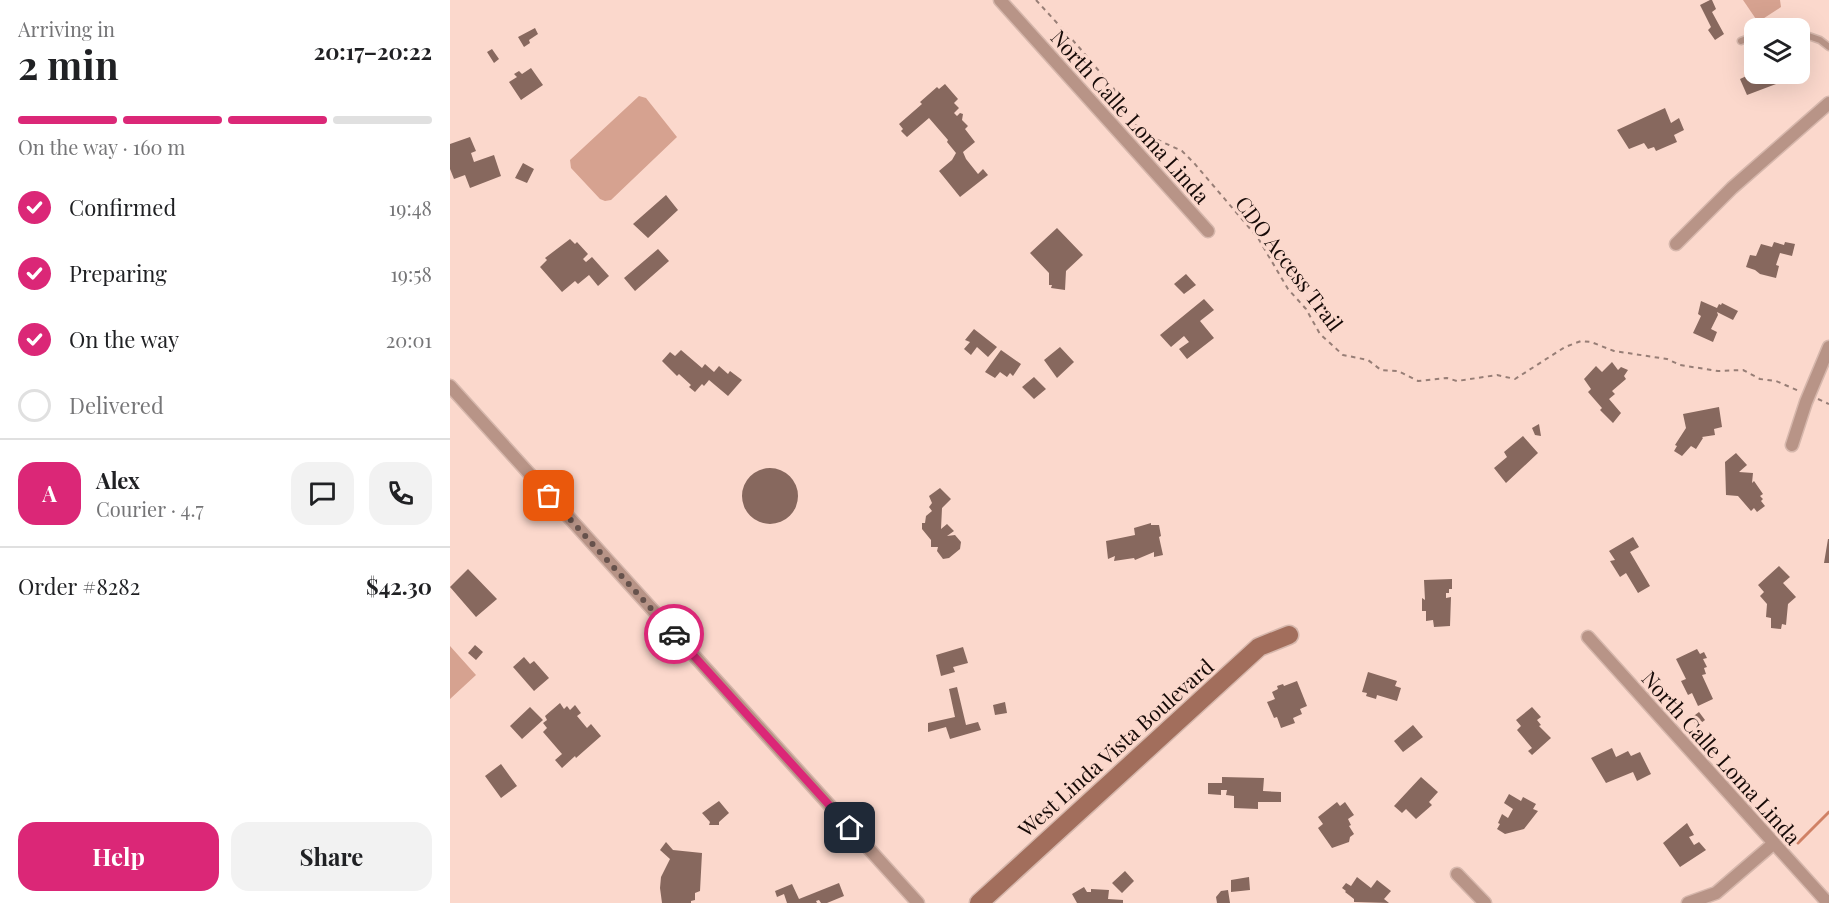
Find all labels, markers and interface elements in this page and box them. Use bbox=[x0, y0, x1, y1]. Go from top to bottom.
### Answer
text: Arriving in bbox=[18, 15, 115, 42]
map controls bbox=[1744, 18, 1810, 84]
button: layers bbox=[1744, 18, 1810, 84]
street label: North Calle Loma Linda bbox=[1045, 23, 1217, 209]
text: 20:17–20:22 bbox=[314, 36, 432, 66]
text: 2 min bbox=[18, 38, 119, 90]
text: On the way · 160 m bbox=[18, 133, 185, 160]
street label: CDO Access Trail bbox=[1230, 190, 1350, 336]
icon: check bbox=[18, 191, 51, 224]
text: Confirmed bbox=[69, 192, 176, 222]
text: 19:48 bbox=[389, 194, 432, 221]
icon: check bbox=[18, 257, 51, 290]
text: Preparing bbox=[69, 258, 167, 288]
text: 19:58 bbox=[390, 260, 432, 287]
icon: check bbox=[18, 323, 51, 356]
text: On the way bbox=[69, 324, 179, 354]
text: 20:01 bbox=[386, 326, 432, 353]
text: Delivered bbox=[69, 390, 164, 420]
button: chat bbox=[291, 462, 354, 525]
button: phone bbox=[369, 462, 432, 525]
text: Alex bbox=[96, 465, 140, 495]
pin bbox=[523, 470, 574, 521]
text: A bbox=[42, 478, 57, 508]
icon: bag bbox=[532, 479, 565, 512]
text: Courier · 4.7 bbox=[96, 495, 204, 522]
text: Order #8282 bbox=[18, 571, 140, 601]
text: $42.30 bbox=[366, 571, 432, 601]
courier bbox=[644, 604, 704, 664]
icon: car bbox=[658, 618, 691, 651]
street label: West Linda Vista Boulevard bbox=[1011, 652, 1219, 843]
street label: North Calle Loma Linda bbox=[1636, 664, 1808, 850]
pin bbox=[824, 802, 875, 853]
icon: home bbox=[833, 811, 866, 844]
button: Help bbox=[18, 822, 219, 891]
button: Share bbox=[231, 822, 432, 891]

